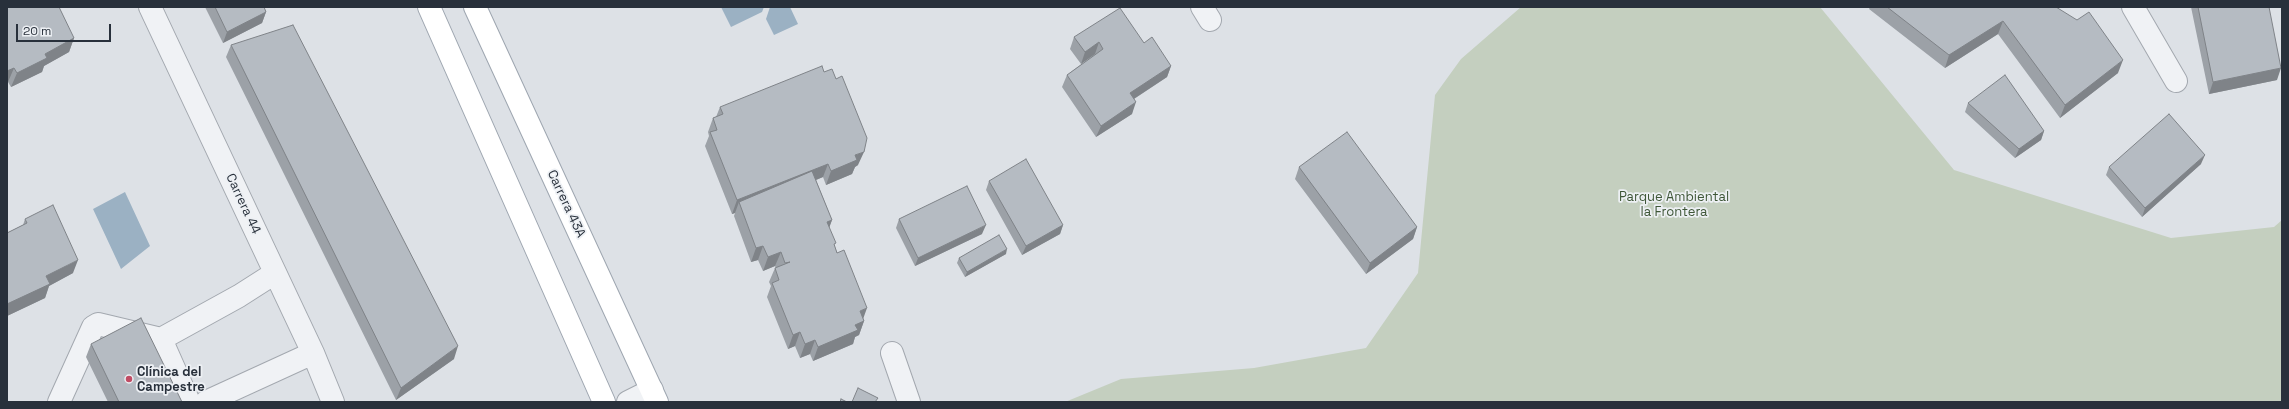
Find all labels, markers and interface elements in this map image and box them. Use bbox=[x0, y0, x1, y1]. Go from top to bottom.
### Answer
scale bar bbox=[18, 16, 113, 42]
text: 20 m bbox=[23, 23, 51, 39]
street label: Carrera 43A bbox=[544, 168, 588, 240]
street label: Carrera 44 bbox=[222, 171, 264, 237]
park label: Parque Ambiental la Frontera bbox=[1619, 189, 1729, 220]
place label: Clínica del Campestre bbox=[137, 364, 205, 395]
marker: Clínica del Campestre bbox=[124, 374, 134, 384]

